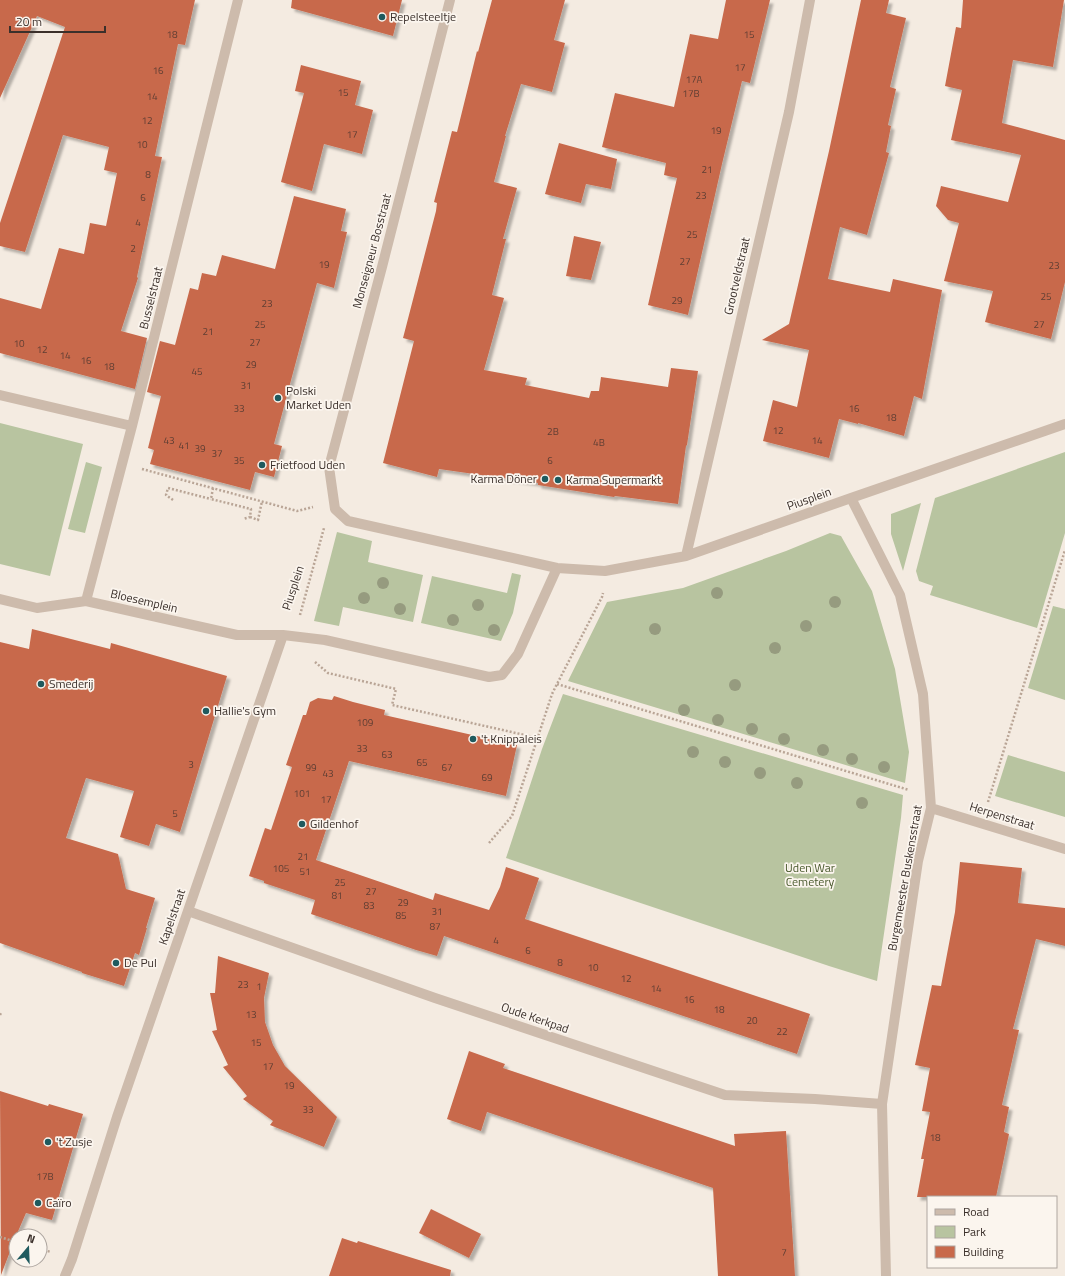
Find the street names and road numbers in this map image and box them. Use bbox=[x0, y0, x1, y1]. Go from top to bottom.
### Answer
street label: Monseigneur Bosstraat bbox=[347, 190, 396, 311]
street label: Grootveldstraat bbox=[718, 234, 755, 317]
street label: Busselstraat bbox=[134, 264, 168, 331]
street label: Piusplein bbox=[784, 482, 834, 515]
street label: Piusplein bbox=[276, 563, 309, 613]
street label: Bloesemplein bbox=[109, 584, 180, 617]
street label: Herpenstraat bbox=[967, 797, 1038, 835]
street label: Burgemeester Buskensstraat bbox=[882, 803, 927, 952]
street label: Kapelstraat bbox=[153, 886, 190, 947]
street label: Oude Kerkpad bbox=[499, 997, 572, 1038]

